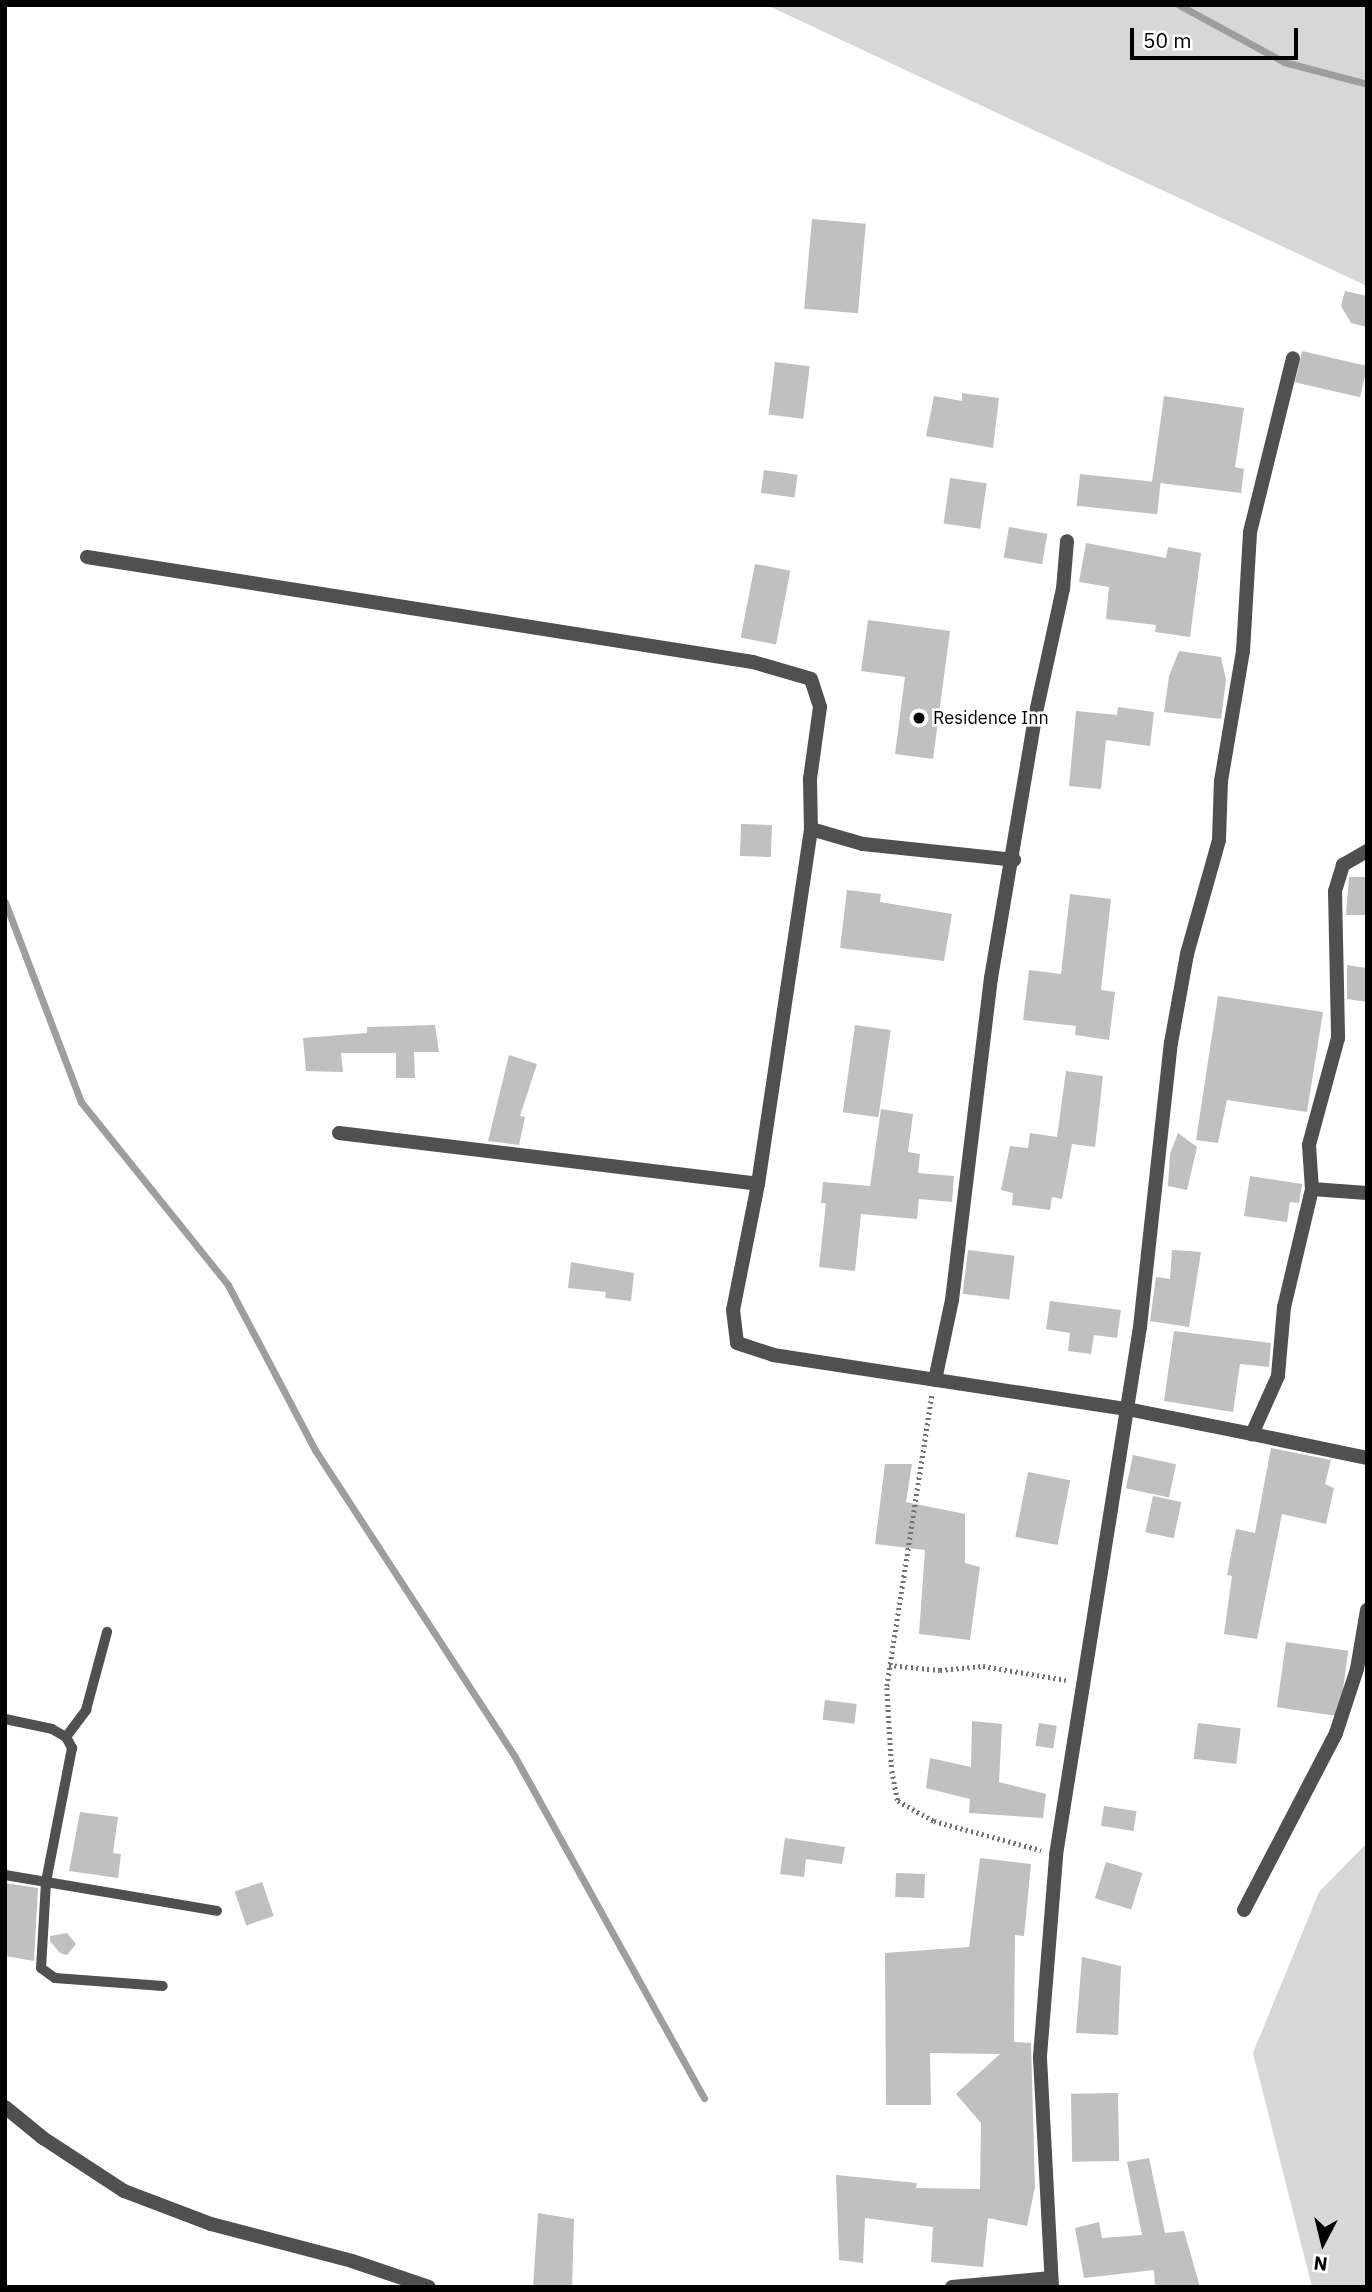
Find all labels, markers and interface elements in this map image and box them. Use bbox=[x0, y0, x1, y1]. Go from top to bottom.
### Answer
scale bar bbox=[1134, 14, 1302, 58]
text: 50 m bbox=[1143, 26, 1192, 54]
place label: Residence Inn bbox=[933, 707, 1049, 729]
marker: Residence Inn bbox=[911, 710, 927, 726]
north arrow bbox=[1288, 2208, 1358, 2278]
text: N bbox=[1312, 2251, 1329, 2277]

